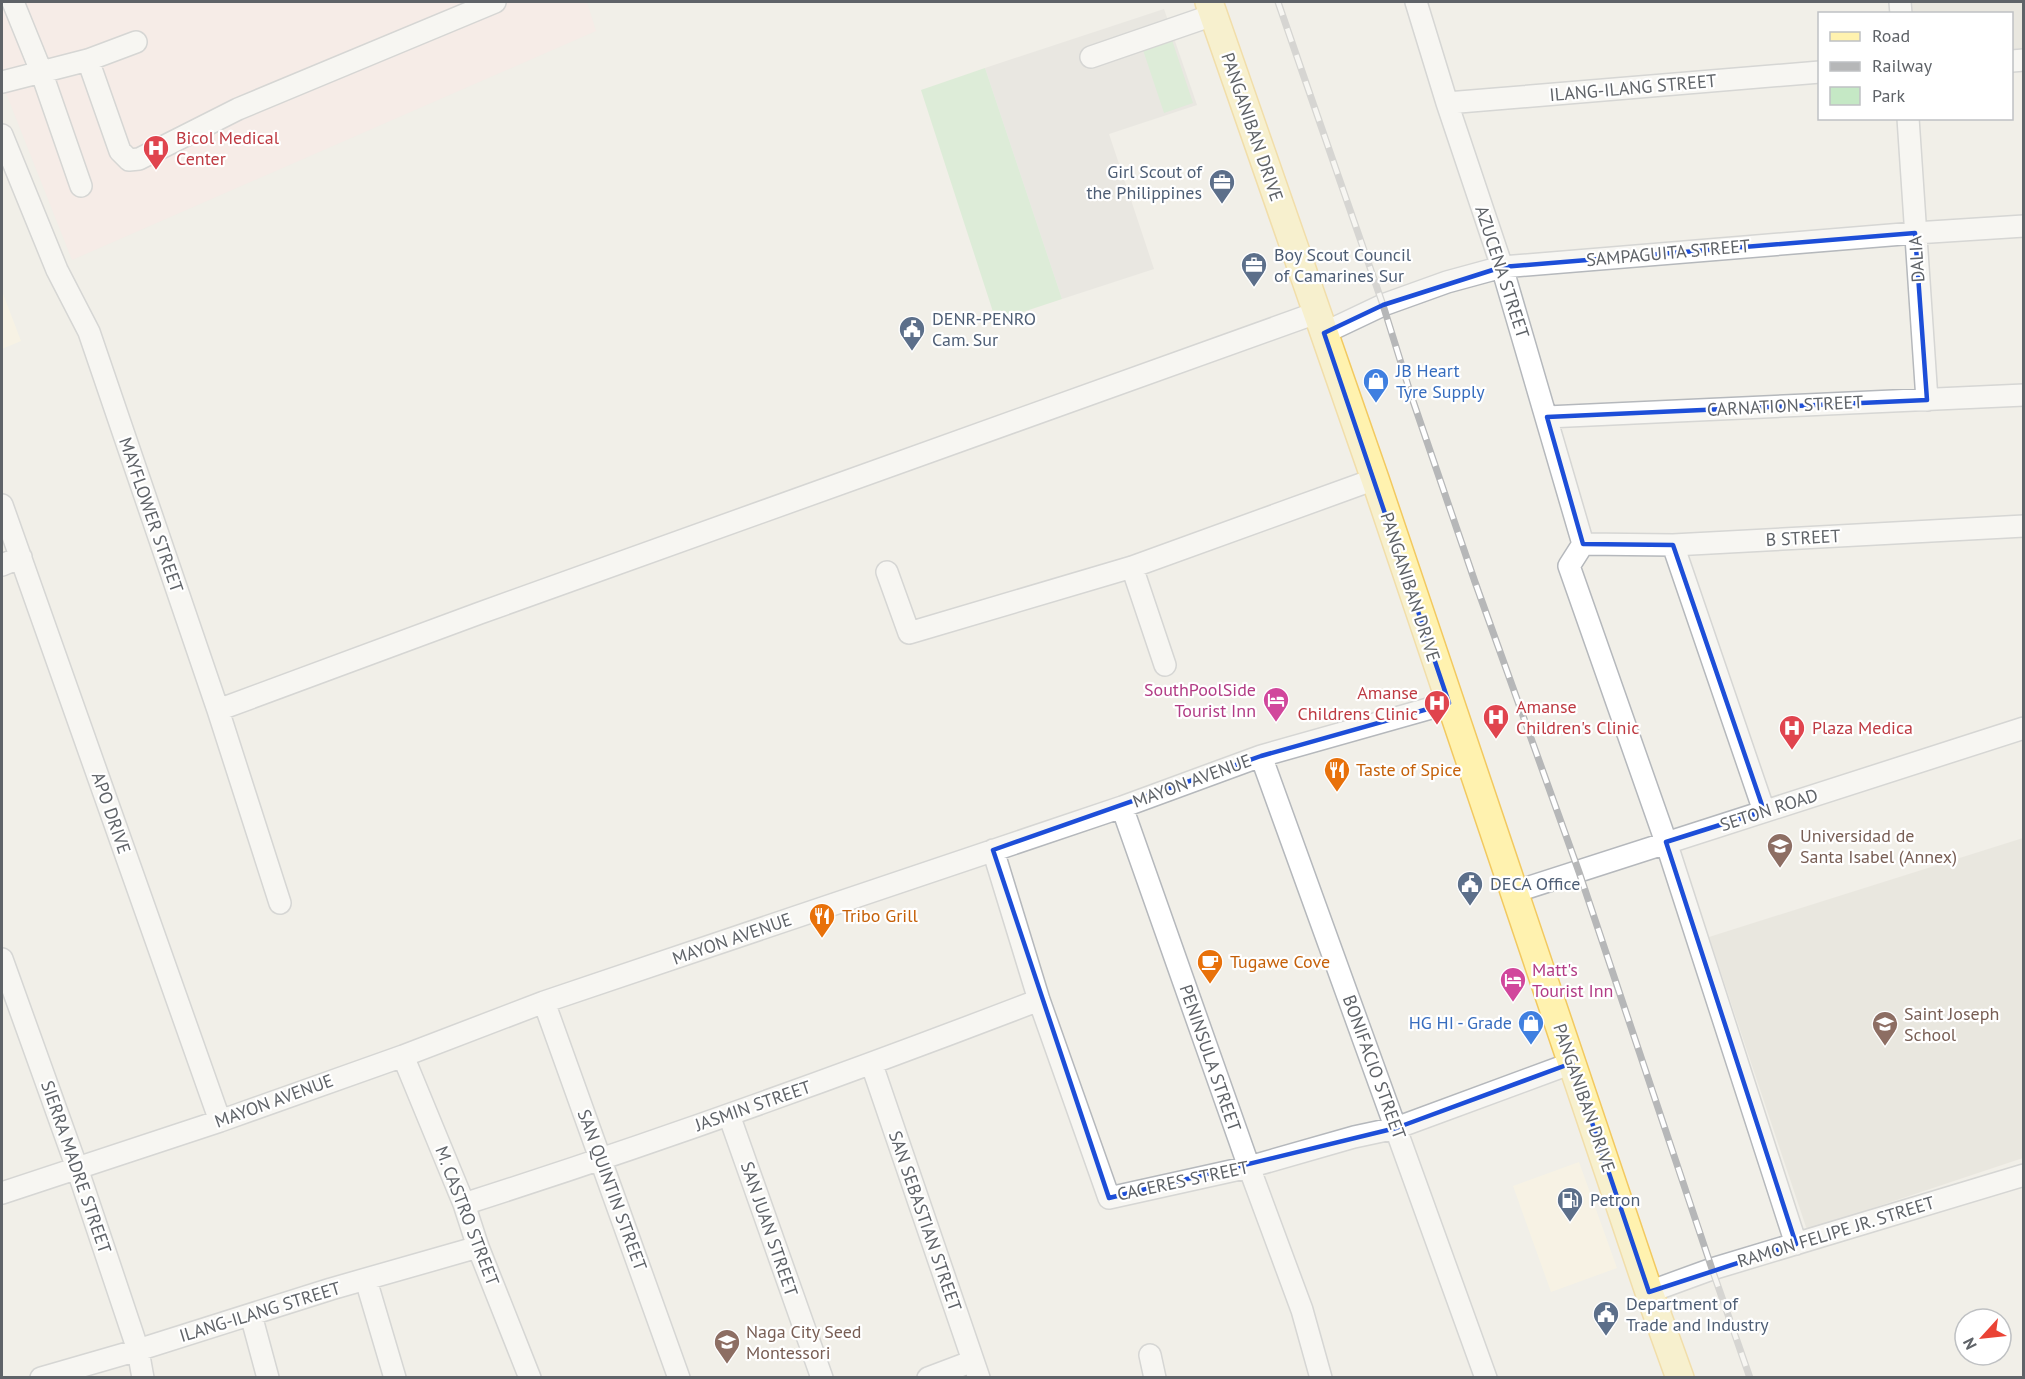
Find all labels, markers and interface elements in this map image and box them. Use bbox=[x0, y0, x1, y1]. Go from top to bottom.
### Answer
legend bbox=[1818, 12, 2013, 120]
text: Road bbox=[1872, 24, 1910, 47]
street label: PANGANIBAN DRIVE bbox=[1216, 49, 1289, 204]
text: Railway bbox=[1872, 54, 1933, 77]
street label: ILANG-ILANG STREET bbox=[1549, 69, 1717, 106]
text: Park bbox=[1872, 84, 1905, 107]
place label: Bicol Medical Center bbox=[176, 126, 280, 170]
hospital icon: Bicol Medical Center bbox=[141, 133, 171, 171]
place label: Girl Scout of the Philippines bbox=[1086, 160, 1203, 204]
office icon: Girl Scout of the Philippines bbox=[1207, 167, 1237, 205]
street label: AZUCENA STREET bbox=[1470, 203, 1535, 341]
street label: SAMPAGUITA STREET bbox=[1585, 234, 1751, 271]
street label: DALIA bbox=[1903, 234, 1930, 283]
place label: Boy Scout Council of Camarines Sur bbox=[1274, 243, 1412, 287]
office icon: Boy Scout Council of Camarines Sur bbox=[1239, 250, 1269, 288]
place label: DENR-PENRO Cam. Sur bbox=[932, 307, 1036, 351]
public building icon: DENR-PENRO Cam. Sur bbox=[897, 314, 927, 352]
place label: JB Heart Tyre Supply bbox=[1395, 359, 1485, 403]
shop icon: JB Heart Tyre Supply bbox=[1361, 366, 1391, 404]
street label: CARNATION STREET bbox=[1706, 390, 1864, 421]
street label: MAYFLOWER STREET bbox=[114, 434, 189, 595]
street label: PANGANIBAN DRIVE bbox=[1375, 509, 1446, 665]
street label: B STREET bbox=[1765, 524, 1841, 551]
place label: SouthPoolSide Tourist Inn bbox=[1144, 678, 1256, 722]
place label: Amanse Childrens Clinic bbox=[1297, 681, 1418, 725]
hotel icon: SouthPoolSide Tourist Inn bbox=[1261, 685, 1291, 723]
hospital icon: Amanse Childrens Clinic bbox=[1422, 688, 1452, 726]
place label: Amanse Children's Clinic bbox=[1516, 695, 1639, 739]
hospital icon: Amanse Children's Clinic bbox=[1481, 702, 1511, 740]
hospital icon: Plaza Medica bbox=[1777, 713, 1807, 751]
place label: Plaza Medica bbox=[1812, 716, 1913, 739]
street label: MAYON AVENUE bbox=[1129, 748, 1254, 813]
restaurant icon: Taste of Spice bbox=[1322, 755, 1352, 793]
place label: Taste of Spice bbox=[1356, 758, 1461, 781]
street label: APO DRIVE bbox=[87, 769, 136, 857]
street label: SETON ROAD bbox=[1717, 783, 1821, 836]
place label: Universidad de Santa Isabel (Annex) bbox=[1800, 824, 1957, 868]
school or university icon: Universidad de Santa Isabel (Annex) bbox=[1765, 831, 1795, 869]
public building icon: DECA Office bbox=[1455, 869, 1485, 907]
place label: DECA Office bbox=[1490, 872, 1580, 895]
restaurant icon: Tribo Grill bbox=[807, 901, 837, 939]
place label: Tribo Grill bbox=[842, 904, 918, 927]
street label: MAYON AVENUE bbox=[669, 907, 794, 970]
cafe icon: Tugawe Cove bbox=[1195, 947, 1225, 985]
place label: Tugawe Cove bbox=[1230, 950, 1330, 973]
place label: Matt's Tourist Inn bbox=[1532, 958, 1613, 1002]
hotel icon: Matt's Tourist Inn bbox=[1498, 965, 1528, 1003]
street label: PENINSULA STREET bbox=[1175, 981, 1246, 1134]
street label: BONIFACIO STREET bbox=[1338, 992, 1411, 1142]
place label: Saint Joseph School bbox=[1904, 1002, 1999, 1046]
shop icon: HG HI - Grade bbox=[1516, 1008, 1546, 1046]
school or university icon: Saint Joseph School bbox=[1870, 1009, 1900, 1047]
place label: HG HI - Grade bbox=[1409, 1011, 1512, 1034]
street label: PANGANIBAN DRIVE bbox=[1548, 1020, 1621, 1175]
street label: MAYON AVENUE bbox=[211, 1068, 336, 1133]
street label: JASMIN STREET bbox=[691, 1075, 814, 1136]
street label: SIERRA MADRE STREET bbox=[36, 1077, 117, 1256]
street label: SAN QUINTIN STREET bbox=[573, 1106, 652, 1274]
street label: SAN SEBASTIAN STREET bbox=[884, 1128, 967, 1314]
street label: M. CASTRO STREET bbox=[430, 1143, 505, 1289]
street label: CACERES STREET bbox=[1115, 1155, 1251, 1206]
street label: SAN JUAN STREET bbox=[736, 1158, 803, 1299]
fuel station icon: Petron bbox=[1555, 1185, 1585, 1223]
place label: Petron bbox=[1590, 1188, 1640, 1211]
street label: RAMON FELIPE JR. STREET bbox=[1734, 1191, 1937, 1272]
street label: ILANG-ILANG STREET bbox=[176, 1276, 343, 1347]
place label: Department of Trade and Industry bbox=[1626, 1292, 1769, 1336]
public building icon: Department of Trade and Industry bbox=[1591, 1299, 1621, 1337]
north arrow bbox=[1953, 1307, 2013, 1367]
place label: Naga City Seed Montessori bbox=[746, 1320, 862, 1364]
school or university icon: Naga City Seed Montessori bbox=[712, 1327, 742, 1365]
text: N bbox=[1958, 1335, 1981, 1353]

